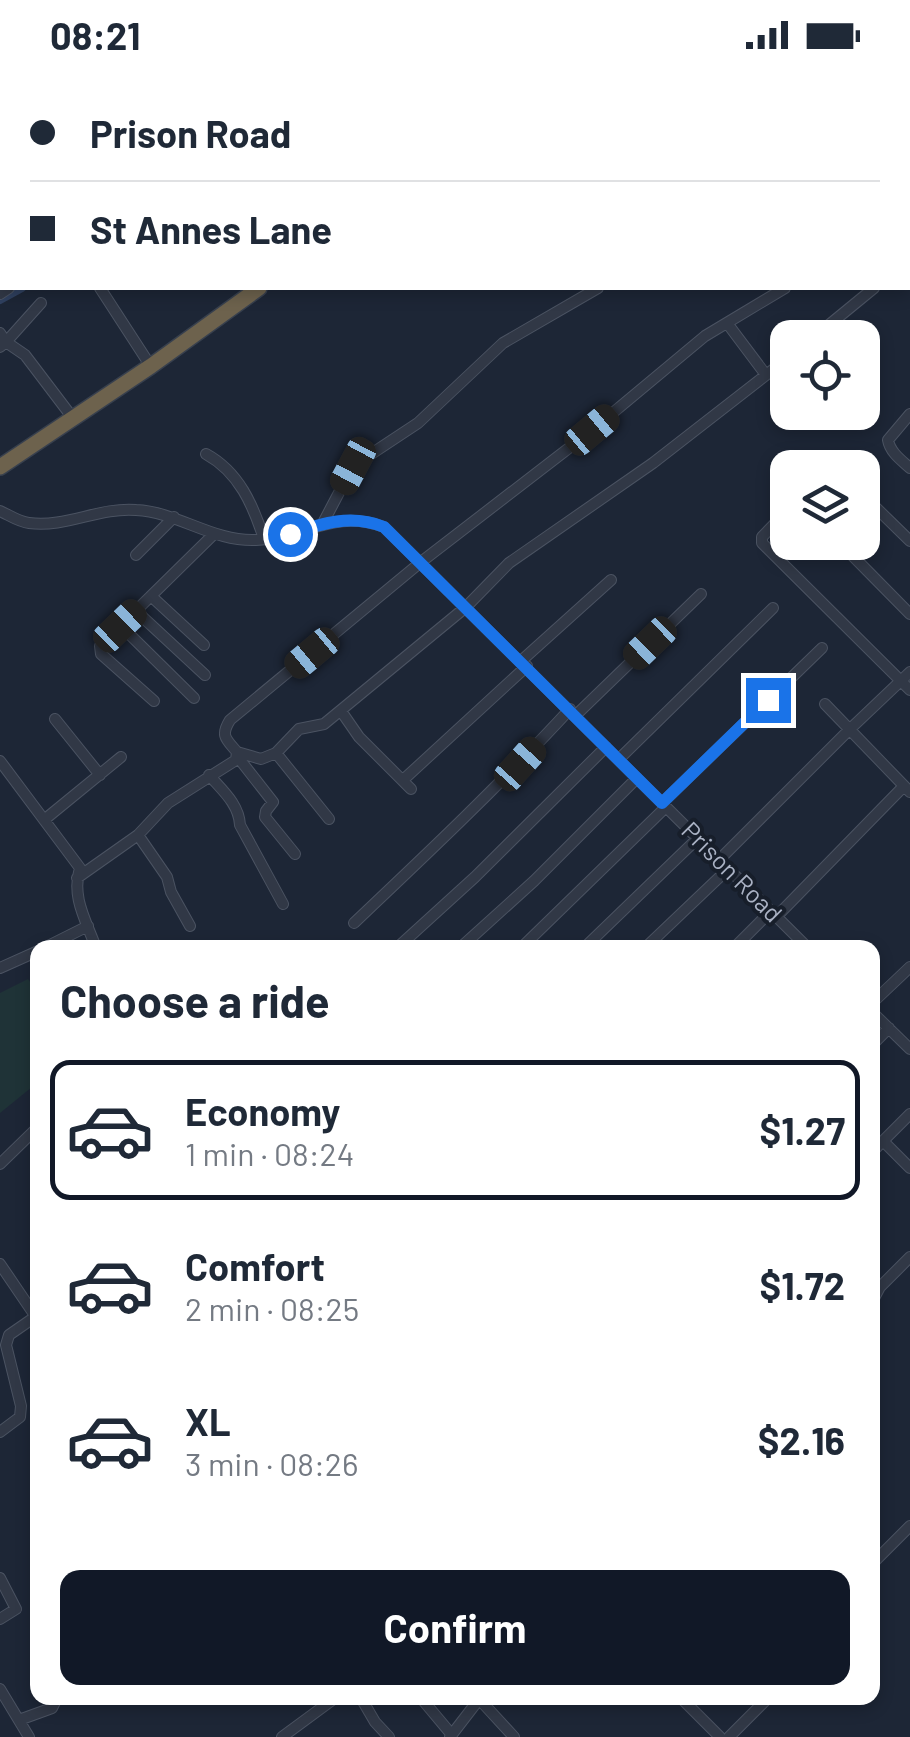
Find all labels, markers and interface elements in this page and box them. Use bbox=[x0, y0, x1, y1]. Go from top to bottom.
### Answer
text: 08:21 bbox=[50, 12, 141, 58]
text: Prison Road bbox=[90, 110, 291, 156]
text: St Annes Lane bbox=[90, 206, 332, 252]
map controls bbox=[770, 320, 880, 560]
button: locate bbox=[770, 320, 880, 430]
car bbox=[559, 399, 625, 461]
car bbox=[326, 432, 380, 500]
button: layers bbox=[770, 450, 880, 560]
route start bbox=[268, 512, 313, 557]
car bbox=[88, 594, 152, 658]
car bbox=[618, 611, 682, 675]
car bbox=[279, 622, 345, 684]
route end bbox=[746, 678, 791, 723]
car bbox=[489, 732, 551, 796]
street label: Prison Road bbox=[676, 815, 789, 928]
text: Choose a ride bbox=[60, 973, 330, 1027]
icon: car bbox=[65, 1085, 155, 1175]
text: Economy bbox=[185, 1088, 340, 1134]
text: $1.27 bbox=[759, 1107, 845, 1153]
text: 1 min · 08:24 bbox=[185, 1134, 354, 1172]
icon: car bbox=[65, 1240, 155, 1330]
text: Comfort bbox=[185, 1243, 325, 1289]
text: $1.72 bbox=[759, 1262, 845, 1308]
text: 2 min · 08:25 bbox=[185, 1289, 359, 1327]
icon: car bbox=[65, 1395, 155, 1485]
text: XL bbox=[185, 1398, 231, 1444]
text: $2.16 bbox=[758, 1417, 845, 1463]
text: 3 min · 08:26 bbox=[185, 1444, 359, 1482]
button: Confirm bbox=[60, 1570, 850, 1685]

